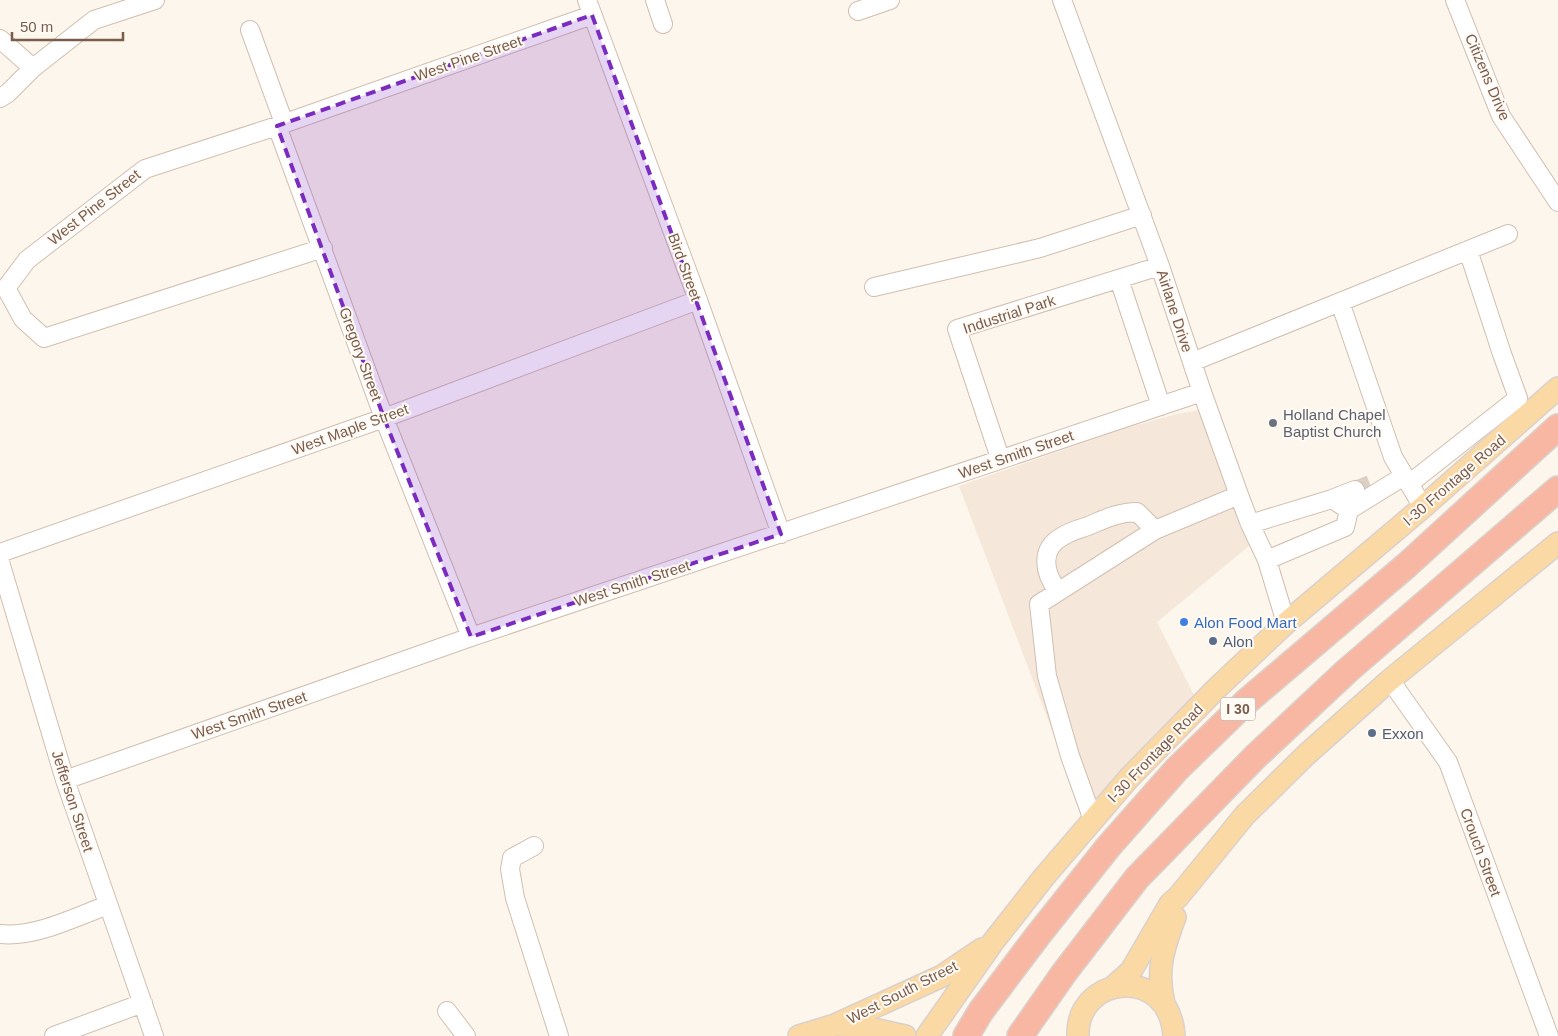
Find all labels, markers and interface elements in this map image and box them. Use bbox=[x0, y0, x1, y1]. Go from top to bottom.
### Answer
scale bar bbox=[12, 10, 124, 42]
text: 50 m bbox=[20, 18, 53, 35]
street label: West Pine Street bbox=[412, 31, 525, 84]
street label: Citizens Drive bbox=[1462, 31, 1514, 123]
street label: West Pine Street bbox=[45, 165, 144, 248]
street label: Bird Street bbox=[665, 231, 705, 304]
street label: Airlane Drive bbox=[1154, 268, 1196, 354]
street label: Industrial Park bbox=[961, 291, 1058, 337]
street label: Gregory Street bbox=[336, 305, 386, 404]
street label: West Maple Street bbox=[289, 400, 412, 458]
place label: Holland Chapel Baptist Church bbox=[1283, 406, 1386, 440]
marker: Holland Chapel Baptist Church bbox=[1267, 417, 1279, 429]
street label: West Smith Street bbox=[956, 426, 1077, 482]
street label: I-30 Frontage Road bbox=[1399, 431, 1509, 529]
street label: West Smith Street bbox=[572, 556, 693, 610]
place label: Alon Food Mart bbox=[1194, 614, 1297, 631]
marker: Alon Food Mart bbox=[1178, 616, 1190, 628]
place label: Alon bbox=[1223, 633, 1253, 650]
marker: Alon bbox=[1207, 635, 1219, 647]
street label: West Smith Street bbox=[189, 687, 310, 743]
road number: I 30 bbox=[1220, 698, 1256, 721]
street label: I-30 Frontage Road bbox=[1104, 700, 1206, 806]
place label: Exxon bbox=[1382, 725, 1424, 742]
marker: Exxon bbox=[1366, 727, 1378, 739]
street label: Jefferson Street bbox=[49, 748, 98, 855]
street label: Crouch Street bbox=[1457, 806, 1505, 899]
street label: West South Street bbox=[844, 956, 961, 1027]

